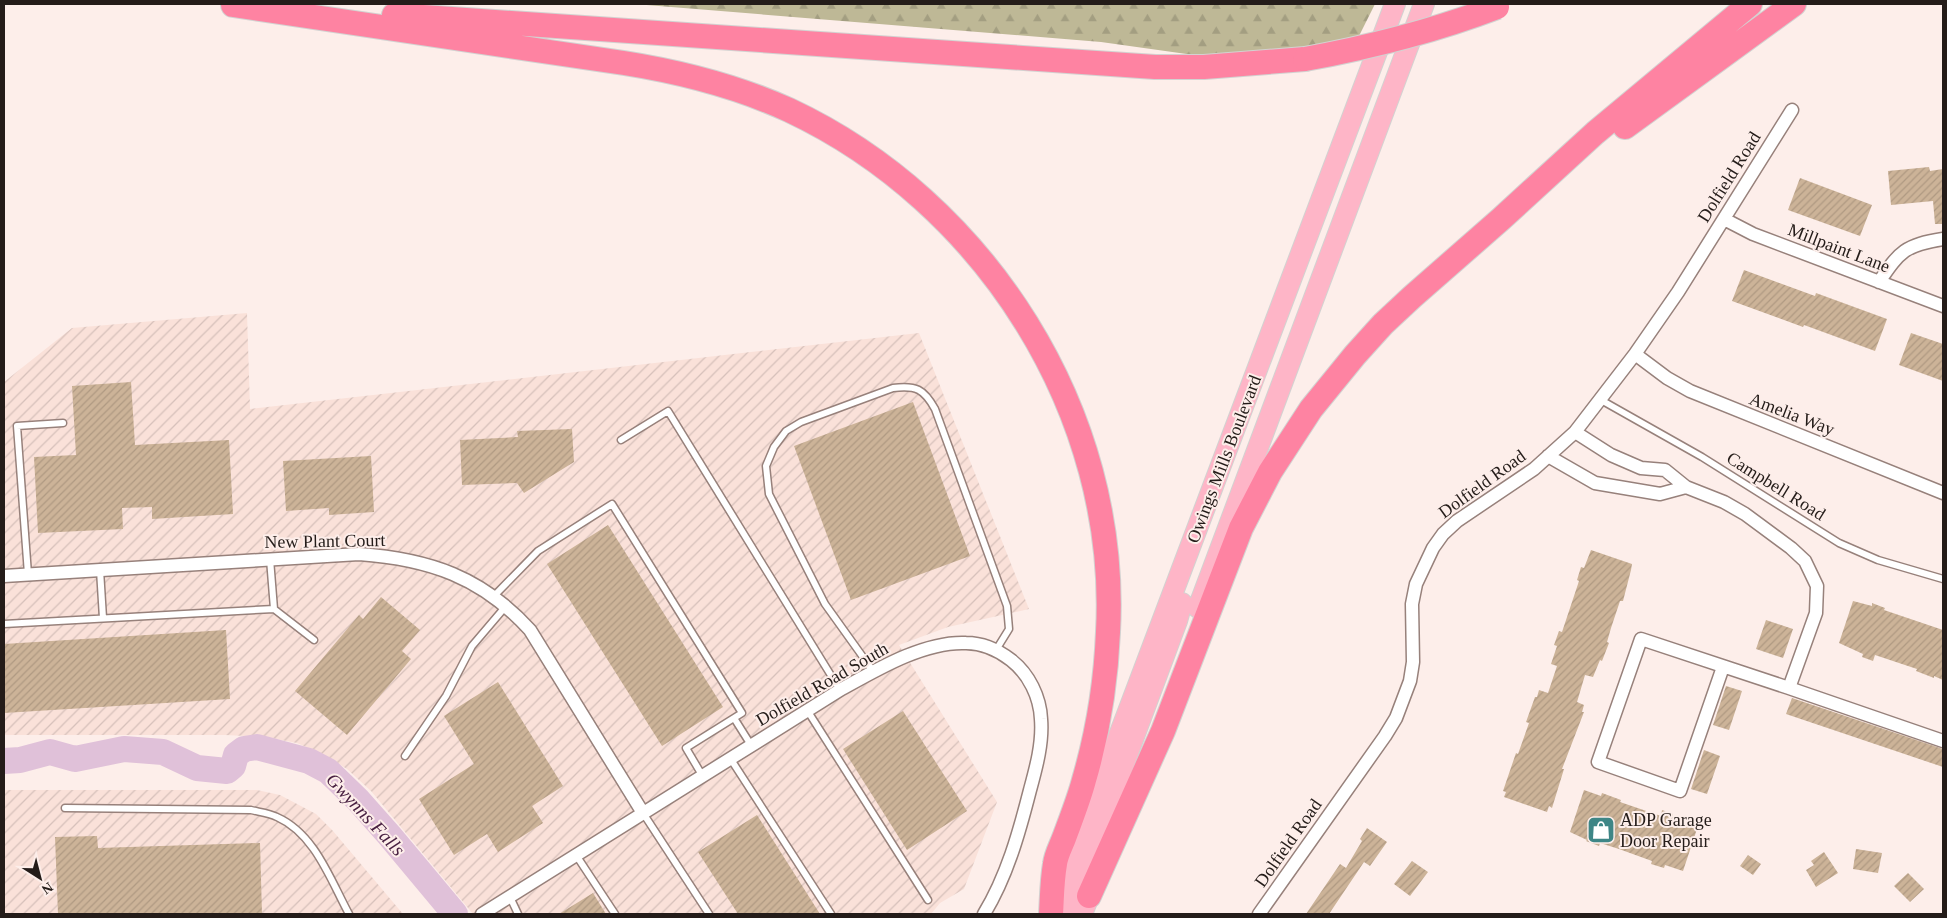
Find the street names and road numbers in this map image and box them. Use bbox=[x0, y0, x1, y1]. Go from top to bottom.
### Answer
street label: Dolfield Road bbox=[1693, 128, 1765, 226]
street label: Millpaint Lane bbox=[1785, 219, 1893, 277]
street label: Owings Mills Boulevard bbox=[1183, 372, 1265, 546]
street label: Amelia Way bbox=[1747, 389, 1837, 439]
street label: Dolfield Road bbox=[1435, 446, 1529, 522]
street label: Campbell Road bbox=[1723, 448, 1829, 524]
street label: New Plant Court bbox=[264, 530, 386, 552]
street label: Dolfield Road South bbox=[752, 638, 892, 730]
street label: Dolfield Road bbox=[1250, 795, 1326, 891]

